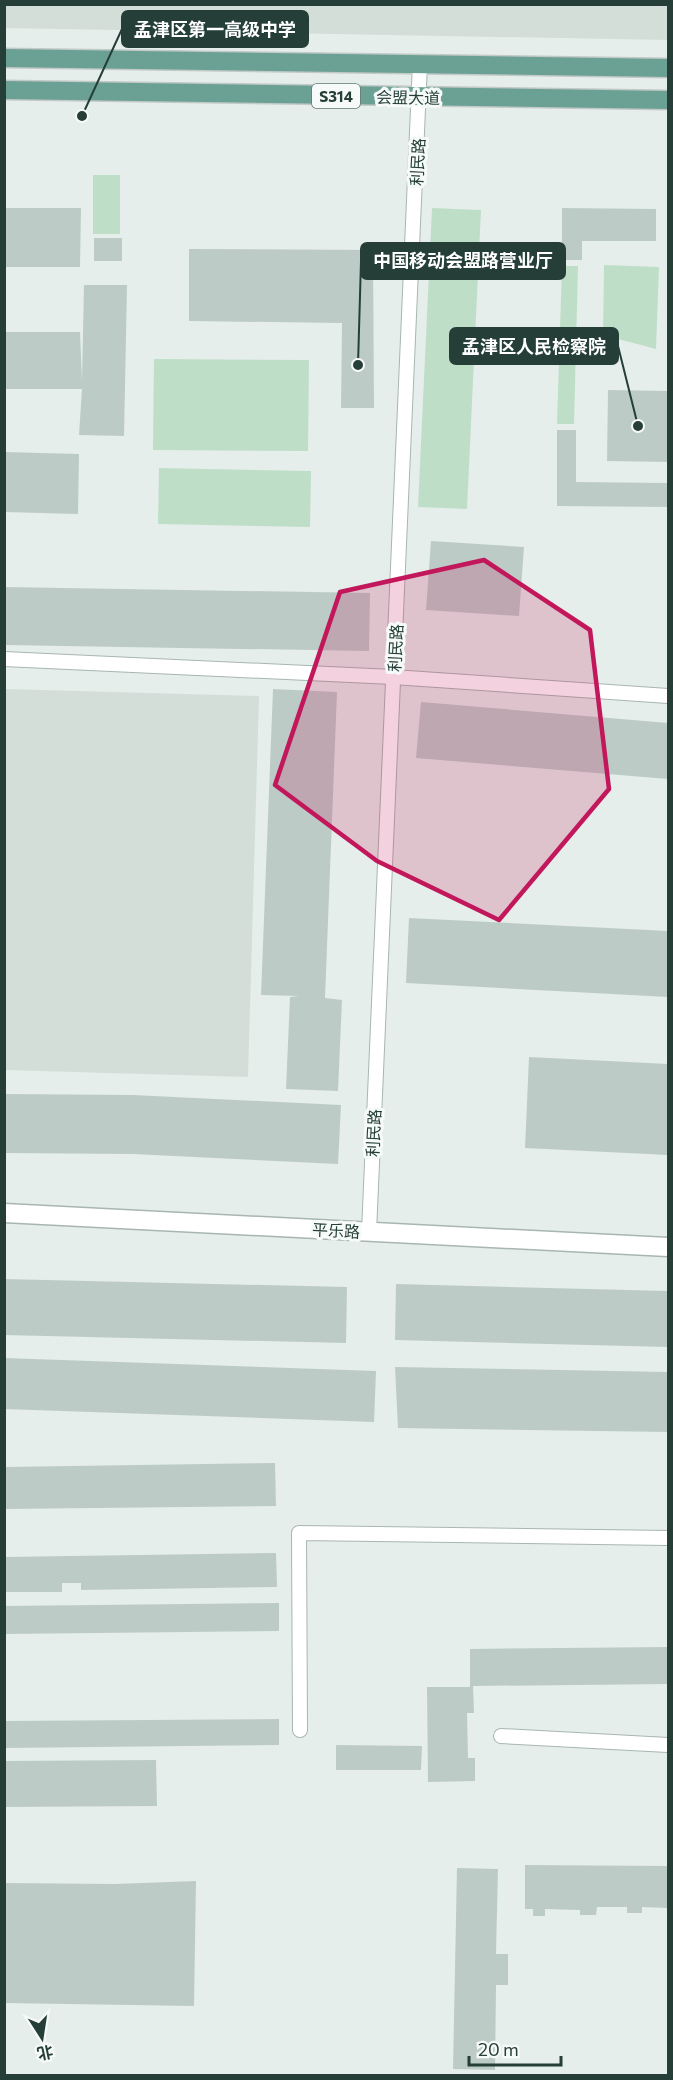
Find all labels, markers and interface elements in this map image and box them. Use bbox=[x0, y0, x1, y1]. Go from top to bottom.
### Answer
callout: 孟津区第一高级中学 bbox=[122, 11, 308, 47]
text: 孟津区第一高级中学 bbox=[134, 18, 296, 40]
road number: S314 bbox=[312, 84, 360, 108]
street label: 会盟大道 bbox=[376, 87, 440, 107]
street label: 利民路 bbox=[406, 138, 428, 186]
callout: 中国移动会盟路营业厅 bbox=[361, 243, 565, 279]
text: 中国移动会盟路营业厅 bbox=[373, 249, 553, 271]
callout: 孟津区人民检察院 bbox=[450, 328, 618, 364]
text: 孟津区人民检察院 bbox=[462, 335, 606, 357]
street label: 利民路 bbox=[384, 624, 406, 672]
street label: 利民路 bbox=[362, 1109, 384, 1157]
street label: 平乐路 bbox=[312, 1219, 360, 1241]
north arrow bbox=[12, 2008, 72, 2068]
scale bar bbox=[469, 2029, 560, 2067]
text: 20 m bbox=[478, 2038, 519, 2060]
text: 北 bbox=[35, 2042, 55, 2064]

